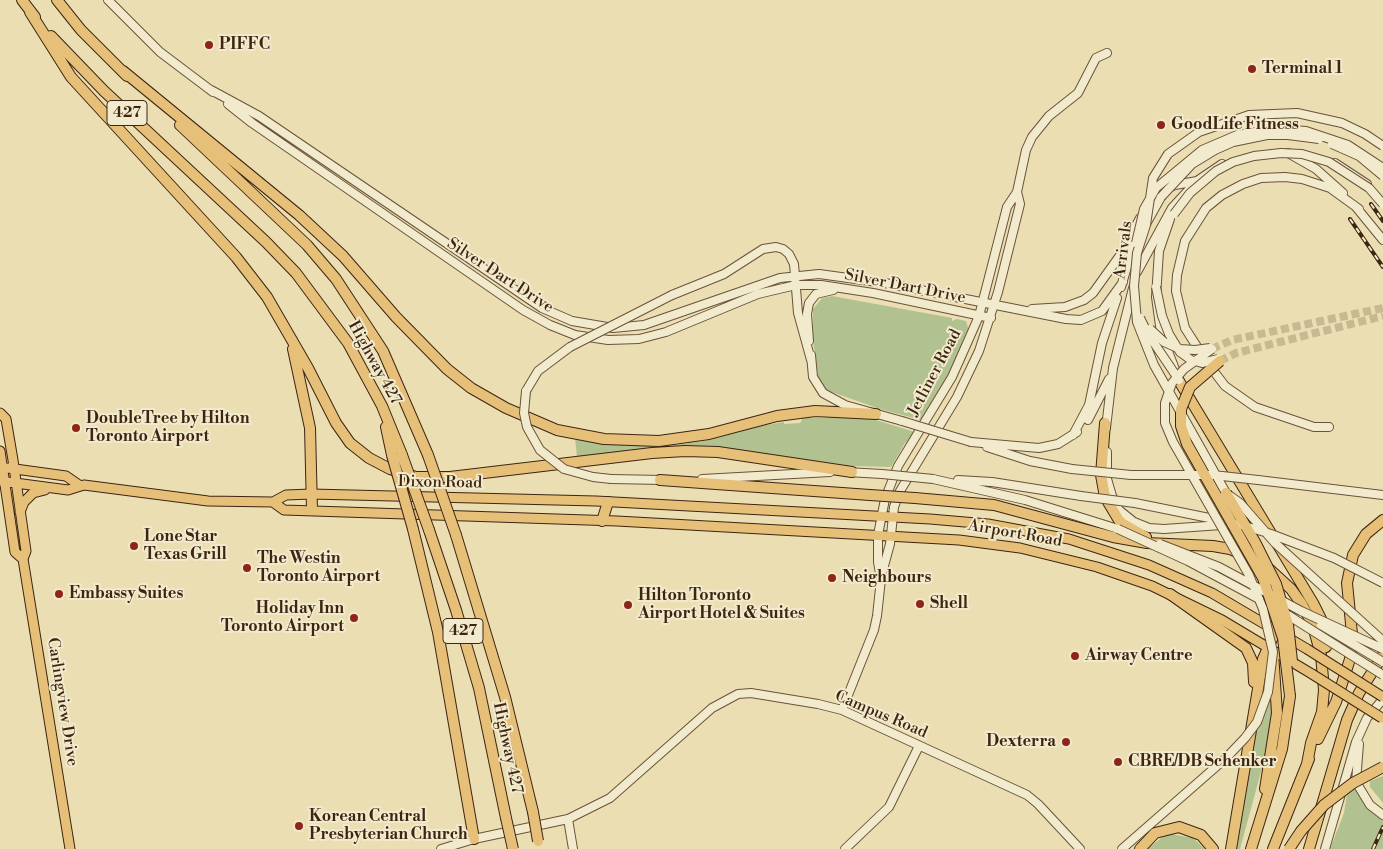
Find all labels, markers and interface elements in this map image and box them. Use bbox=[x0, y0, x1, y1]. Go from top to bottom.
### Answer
place label: PIFFC bbox=[219, 35, 270, 55]
marker: PIFFC bbox=[203, 39, 215, 51]
place label: Terminal 1 bbox=[1262, 59, 1343, 79]
marker: Terminal 1 bbox=[1246, 63, 1258, 75]
road number: 427 bbox=[107, 100, 147, 126]
place label: GoodLife Fitness bbox=[1171, 115, 1299, 135]
marker: GoodLife Fitness bbox=[1155, 119, 1167, 131]
street label: Arrivals bbox=[1111, 220, 1137, 280]
street label: Silver Dart Drive bbox=[443, 234, 557, 318]
street label: Silver Dart Drive bbox=[843, 266, 967, 308]
street label: Highway 427 bbox=[343, 318, 405, 408]
street label: Jetliner Road bbox=[904, 326, 966, 420]
place label: DoubleTree by Hilton Toronto Airport bbox=[86, 409, 250, 447]
marker: DoubleTree by Hilton Toronto Airport bbox=[70, 422, 82, 434]
street label: Dixon Road bbox=[398, 473, 482, 493]
street label: Airport Road bbox=[966, 516, 1064, 552]
place label: Lone Star Texas Grill bbox=[144, 527, 227, 565]
marker: Lone Star Texas Grill bbox=[128, 540, 140, 552]
place label: The Westin Toronto Airport bbox=[257, 549, 380, 587]
marker: The Westin Toronto Airport bbox=[241, 562, 253, 574]
place label: Neighbours bbox=[842, 568, 931, 588]
marker: Neighbours bbox=[826, 572, 838, 584]
place label: Embassy Suites bbox=[69, 584, 183, 604]
place label: Hilton Toronto Airport Hotel & Suites bbox=[638, 586, 805, 624]
marker: Embassy Suites bbox=[53, 588, 65, 600]
place label: Shell bbox=[930, 594, 968, 614]
marker: Shell bbox=[914, 598, 926, 610]
place label: Holiday Inn Toronto Airport bbox=[221, 599, 344, 637]
marker: Hilton Toronto Airport Hotel & Suites bbox=[622, 599, 634, 611]
marker: Holiday Inn Toronto Airport bbox=[348, 612, 360, 624]
road number: 427 bbox=[443, 618, 483, 644]
street label: Carlingview Drive bbox=[42, 636, 82, 768]
place label: Airway Centre bbox=[1085, 646, 1193, 666]
marker: Airway Centre bbox=[1069, 650, 1081, 662]
street label: Campus Road bbox=[832, 687, 930, 743]
street label: Highway 427 bbox=[488, 701, 526, 795]
place label: Dexterra bbox=[986, 732, 1056, 752]
marker: Dexterra bbox=[1060, 736, 1072, 748]
place label: CBRE/DB Schenker bbox=[1128, 752, 1277, 772]
marker: CBRE/DB Schenker bbox=[1112, 756, 1124, 768]
place label: Korean Central Presbyterian Church bbox=[309, 807, 468, 845]
marker: Korean Central Presbyterian Church bbox=[293, 820, 305, 832]

